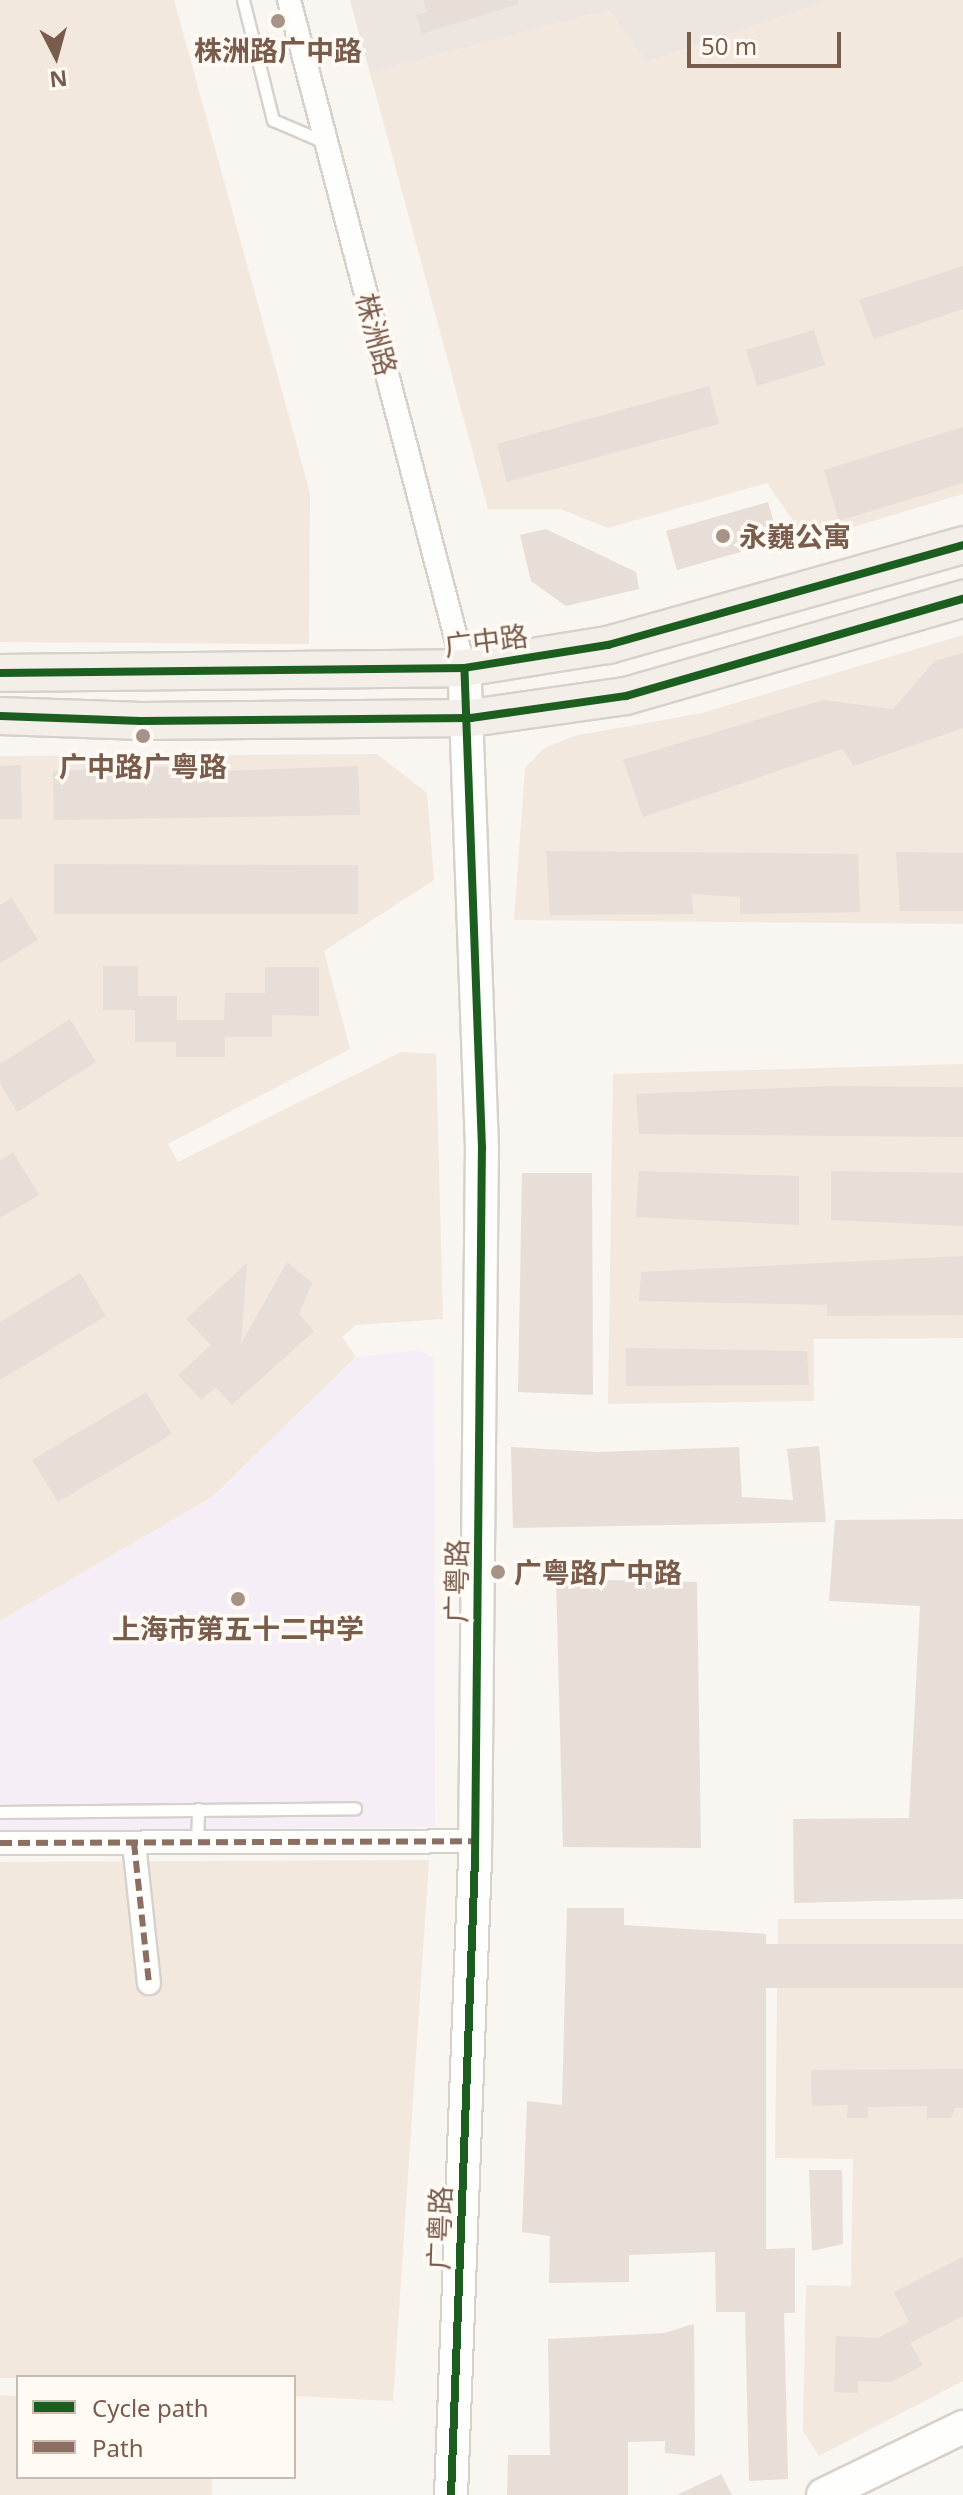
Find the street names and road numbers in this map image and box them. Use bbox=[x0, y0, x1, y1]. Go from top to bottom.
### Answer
street label: 株洲路 bbox=[350, 289, 404, 379]
street label: 广中路 bbox=[442, 618, 530, 662]
street label: 广粤路 bbox=[438, 1539, 474, 1623]
street label: 广粤路 bbox=[421, 2185, 457, 2271]

